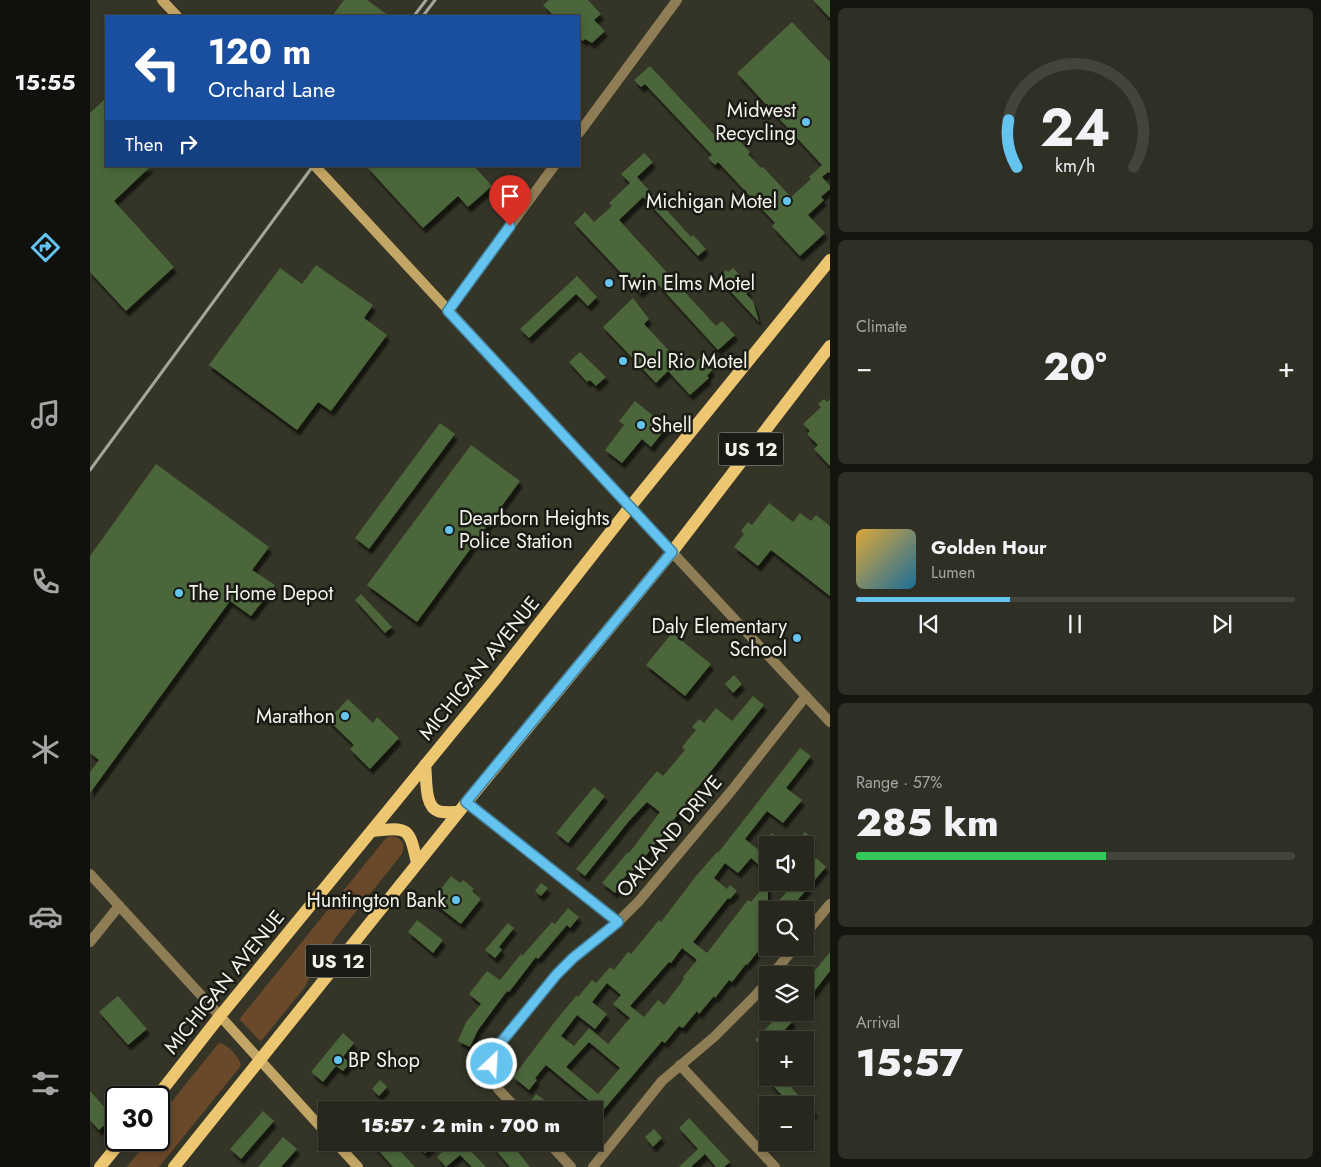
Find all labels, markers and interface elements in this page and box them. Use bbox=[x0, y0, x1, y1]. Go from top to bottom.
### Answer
text: 120 m bbox=[208, 27, 311, 77]
icon: left bbox=[125, 35, 190, 100]
text: 15:55 bbox=[15, 66, 75, 98]
text: Orchard Lane bbox=[208, 73, 335, 105]
text: 24 bbox=[1040, 90, 1111, 166]
place label: Midwest Recycling bbox=[715, 96, 796, 148]
marker: Midwest Recycling bbox=[800, 116, 812, 128]
icon: right bbox=[174, 130, 202, 158]
text: Then bbox=[125, 131, 164, 158]
text: km/h bbox=[1055, 153, 1096, 179]
pin bbox=[489, 175, 531, 226]
icon: arrive bbox=[496, 182, 524, 210]
place label: Michigan Motel bbox=[646, 187, 777, 216]
marker: Michigan Motel bbox=[781, 195, 793, 207]
icon: directions bbox=[28, 230, 63, 265]
place label: Twin Elms Motel bbox=[619, 269, 755, 298]
marker: Twin Elms Motel bbox=[603, 277, 615, 289]
text: Climate bbox=[856, 315, 907, 338]
text: 20° bbox=[1044, 339, 1107, 394]
place label: Del Rio Motel bbox=[633, 347, 748, 376]
text: − bbox=[856, 347, 873, 388]
text: + bbox=[1278, 347, 1295, 388]
marker: Del Rio Motel bbox=[617, 355, 629, 367]
icon: music bbox=[28, 397, 63, 432]
place label: Shell bbox=[651, 411, 692, 440]
marker: Shell bbox=[635, 419, 647, 431]
road number: US 12 bbox=[718, 432, 784, 466]
place label: Dearborn Heights Police Station bbox=[459, 504, 610, 556]
marker: Dearborn Heights Police Station bbox=[443, 524, 455, 536]
text: Golden Hour bbox=[931, 534, 1047, 561]
text: Lumen bbox=[931, 561, 975, 584]
icon: phone bbox=[28, 564, 63, 599]
place label: The Home Depot bbox=[189, 579, 333, 608]
marker: The Home Depot bbox=[173, 587, 185, 599]
street label: MICHIGAN AVENUE bbox=[412, 590, 547, 747]
icon: previous bbox=[915, 610, 943, 638]
icon: pause bbox=[1061, 610, 1089, 638]
icon: next bbox=[1208, 610, 1236, 638]
place label: Daly Elementary School bbox=[651, 612, 787, 664]
marker: Daly Elementary School bbox=[791, 632, 803, 644]
place label: Marathon bbox=[256, 702, 335, 731]
marker: Marathon bbox=[339, 710, 351, 722]
icon: climate bbox=[28, 732, 63, 767]
street label: OAKLAND DRIVE bbox=[610, 769, 729, 904]
text: Range · 57% bbox=[856, 771, 942, 794]
text: 285 km bbox=[856, 795, 999, 850]
map controls bbox=[759, 836, 814, 1151]
button: sound bbox=[759, 836, 814, 891]
place label: Huntington Bank bbox=[307, 886, 446, 915]
marker: Huntington Bank bbox=[450, 894, 462, 906]
icon: car bbox=[28, 899, 63, 934]
button: search bbox=[759, 901, 814, 956]
street label: MICHIGAN AVENUE bbox=[157, 904, 292, 1061]
road number: US 12 bbox=[306, 944, 370, 978]
button: layers bbox=[759, 966, 814, 1021]
text: Arrival bbox=[856, 1011, 900, 1034]
button: + bbox=[759, 1031, 814, 1086]
text: 15:57 bbox=[856, 1035, 963, 1090]
position arrow bbox=[465, 1037, 517, 1089]
place label: BP Shop bbox=[348, 1046, 420, 1075]
marker: BP Shop bbox=[332, 1054, 344, 1066]
icon: filters bbox=[28, 1066, 63, 1101]
speed limit sign: 30 bbox=[105, 1086, 170, 1151]
button: − bbox=[759, 1096, 814, 1151]
text: 15:57 · 2 min · 700 m bbox=[361, 1112, 560, 1139]

